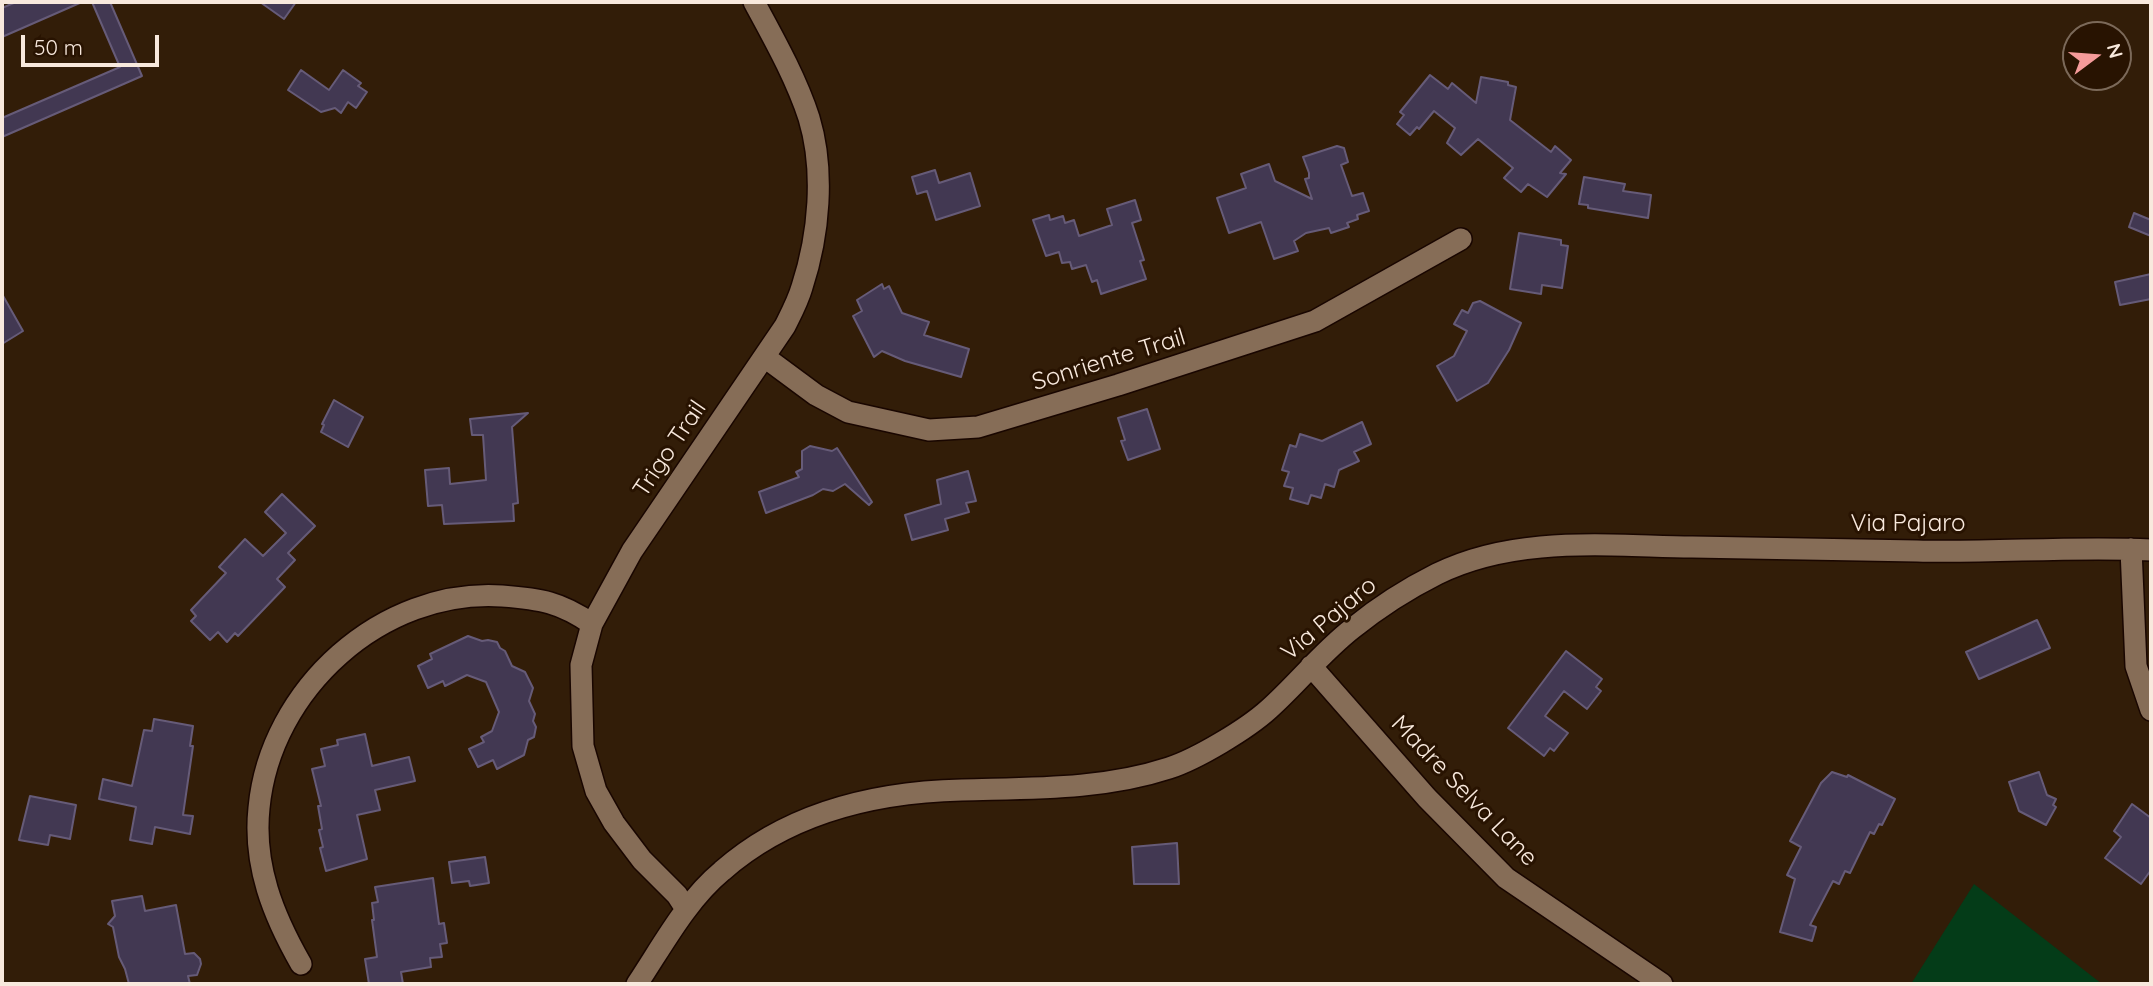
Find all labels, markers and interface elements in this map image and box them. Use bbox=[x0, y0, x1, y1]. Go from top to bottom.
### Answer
scale bar bbox=[24, 21, 163, 65]
north arrow bbox=[2062, 21, 2132, 91]
text: 50 m bbox=[34, 34, 83, 60]
text: N bbox=[2102, 41, 2129, 61]
street label: Sonriente Trail bbox=[1029, 323, 1189, 397]
street label: Trigo Trail bbox=[627, 395, 713, 503]
street label: Via Pajaro bbox=[1850, 510, 1966, 538]
street label: Via Pajaro bbox=[1276, 571, 1382, 667]
street label: Madre Selva Lane bbox=[1385, 710, 1543, 872]

